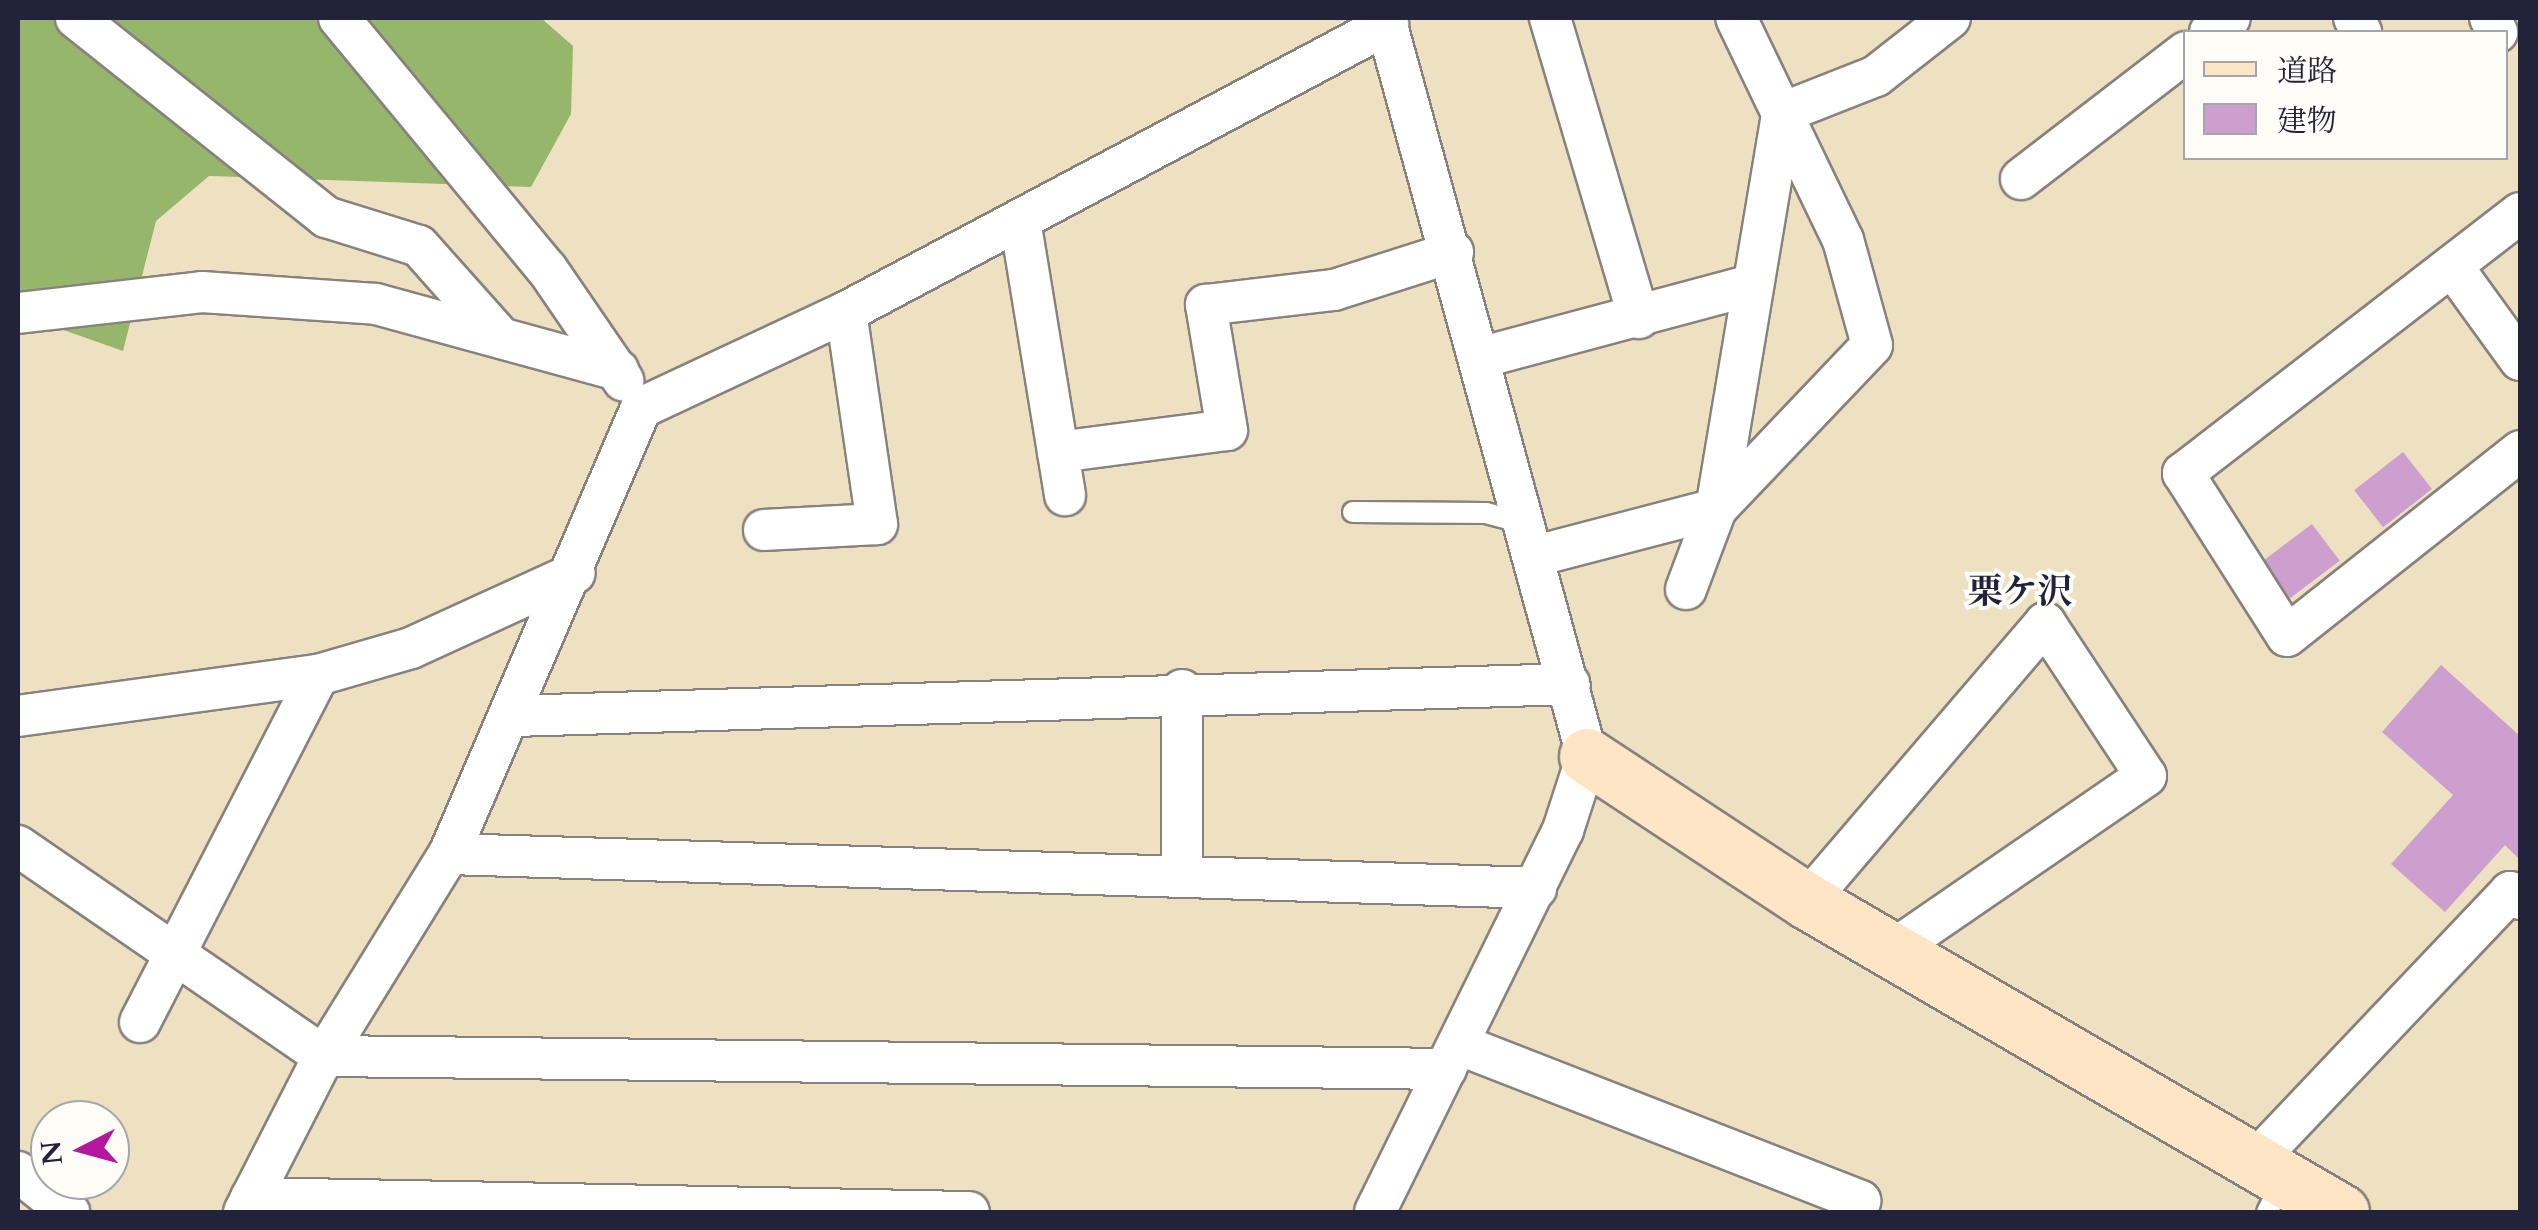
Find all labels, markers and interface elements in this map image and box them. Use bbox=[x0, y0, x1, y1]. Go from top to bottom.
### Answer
legend bbox=[2183, 30, 2508, 160]
text: 道路 bbox=[2277, 51, 2337, 92]
text: 建物 bbox=[2277, 101, 2337, 142]
district label: 栗ケ沢 bbox=[1968, 571, 2072, 613]
north arrow bbox=[30, 1100, 130, 1200]
text: N bbox=[32, 1139, 72, 1167]

